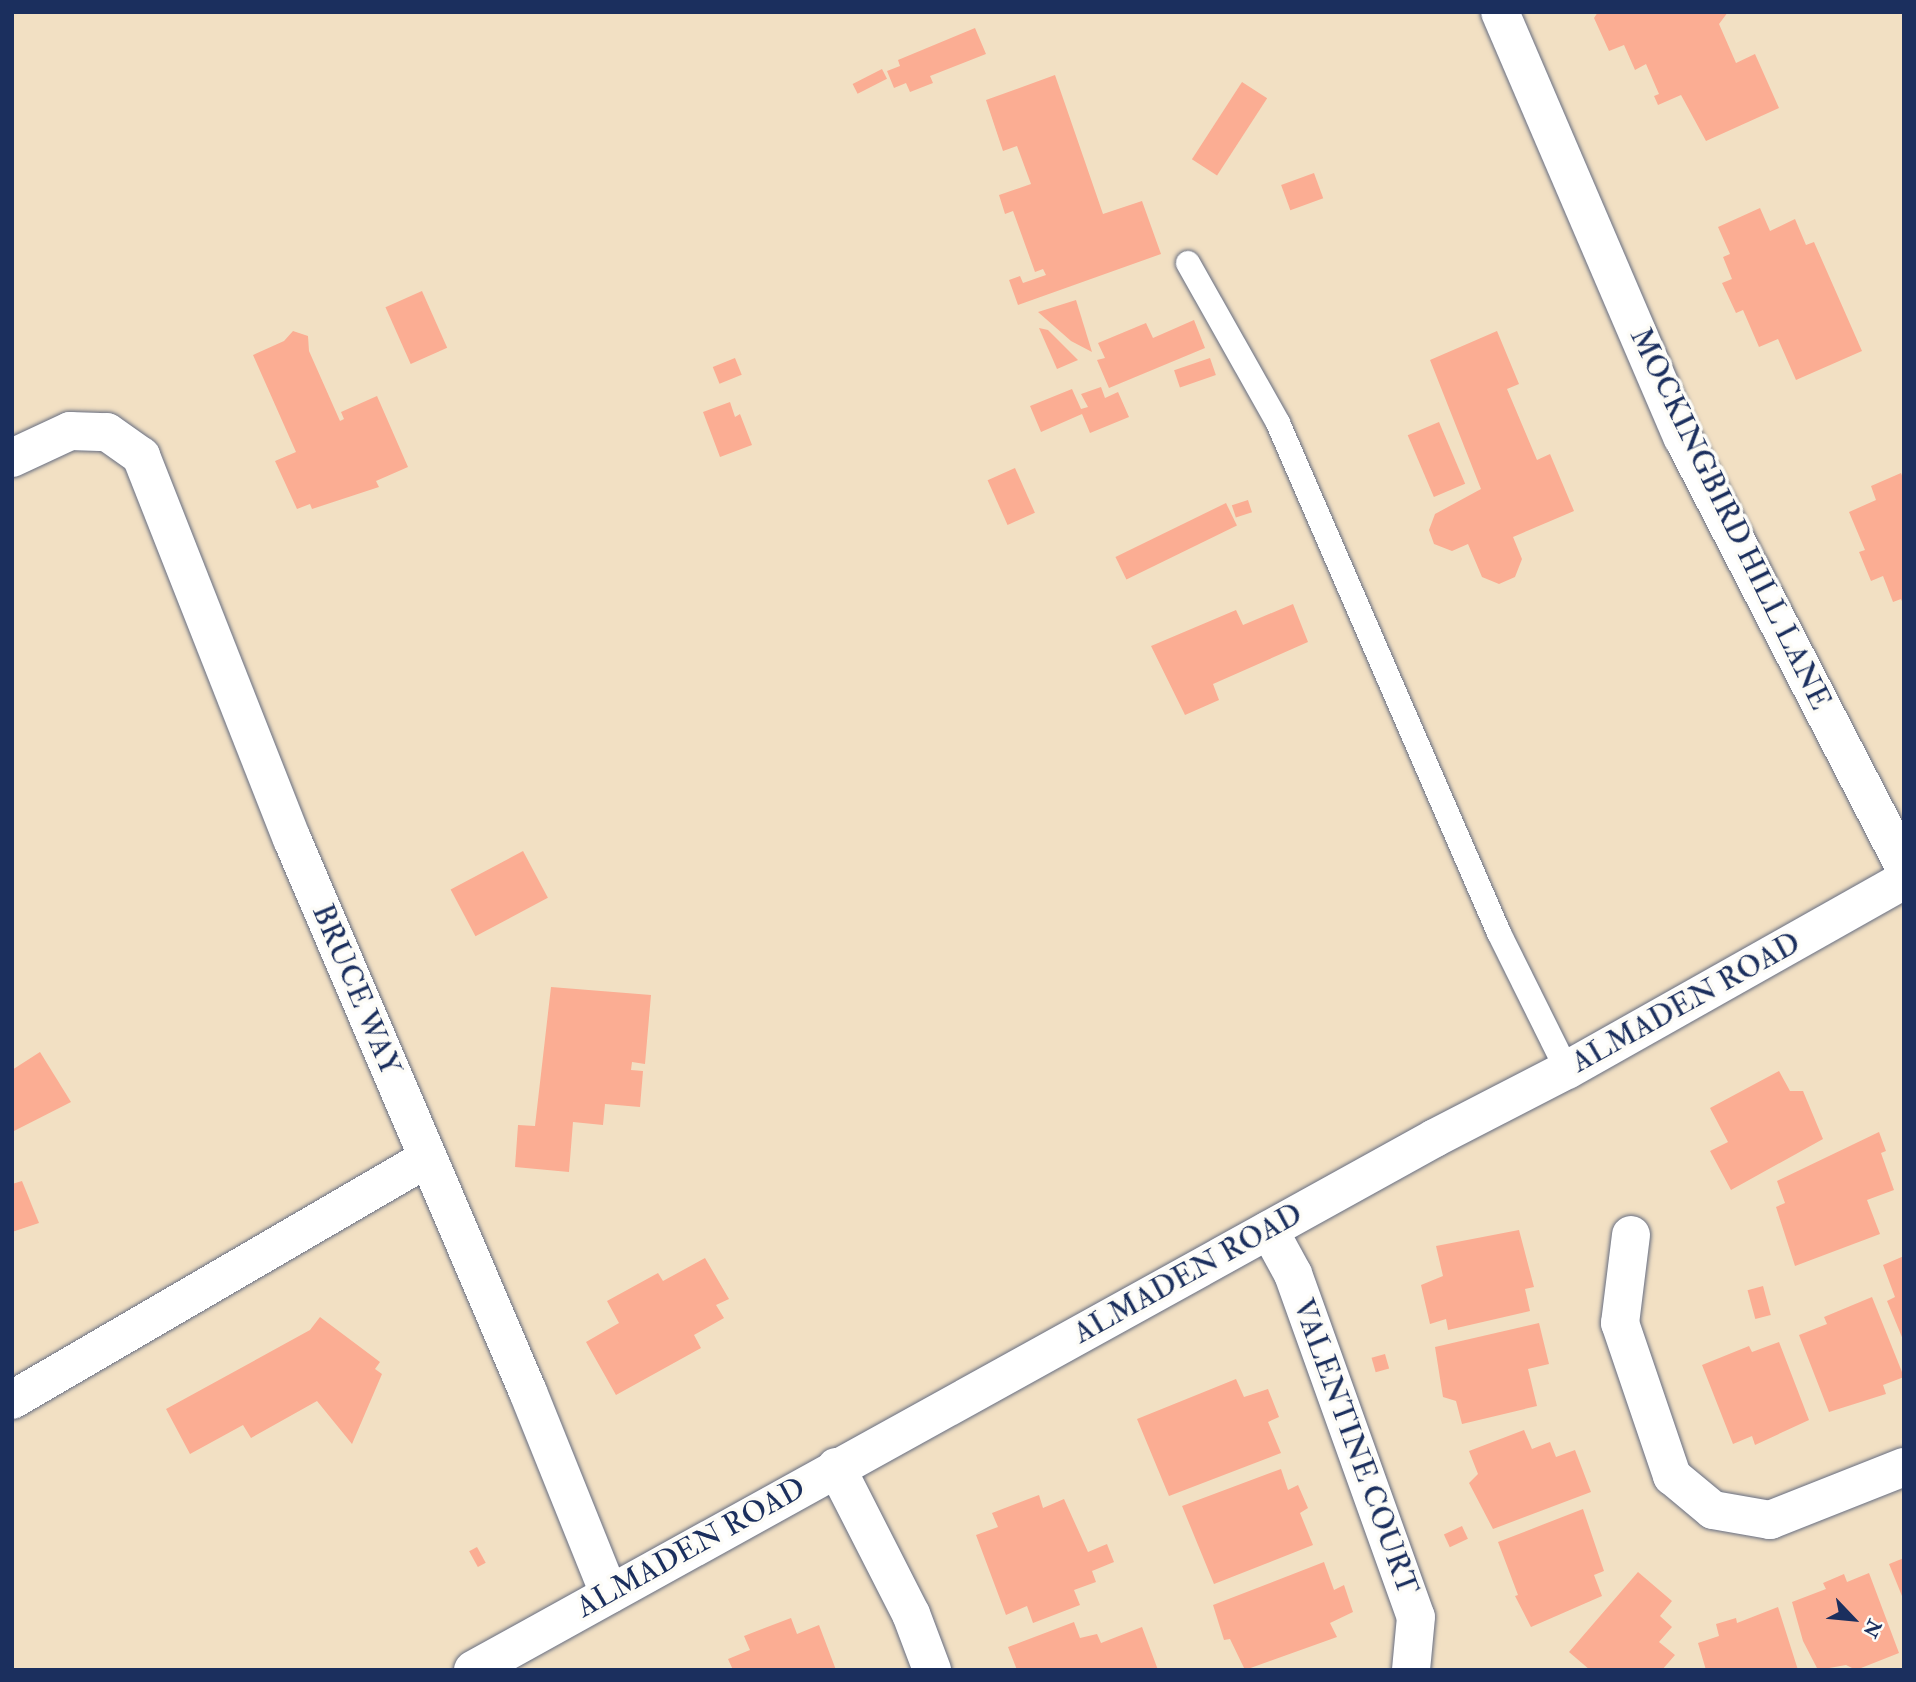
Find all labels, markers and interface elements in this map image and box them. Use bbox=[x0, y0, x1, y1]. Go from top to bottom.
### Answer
street label: MOCKINGBIRD HILL LANE bbox=[1622, 322, 1838, 716]
street label: BRUCE WAY bbox=[304, 899, 408, 1081]
street label: ALMADEN ROAD bbox=[1565, 925, 1807, 1081]
street label: ALMADEN ROAD bbox=[1067, 1196, 1309, 1352]
street label: VALENTINE COURT bbox=[1285, 1294, 1425, 1600]
street label: ALMADEN ROAD bbox=[570, 1470, 812, 1626]
north arrow bbox=[1818, 1584, 1888, 1654]
text: N bbox=[1857, 1615, 1886, 1641]

